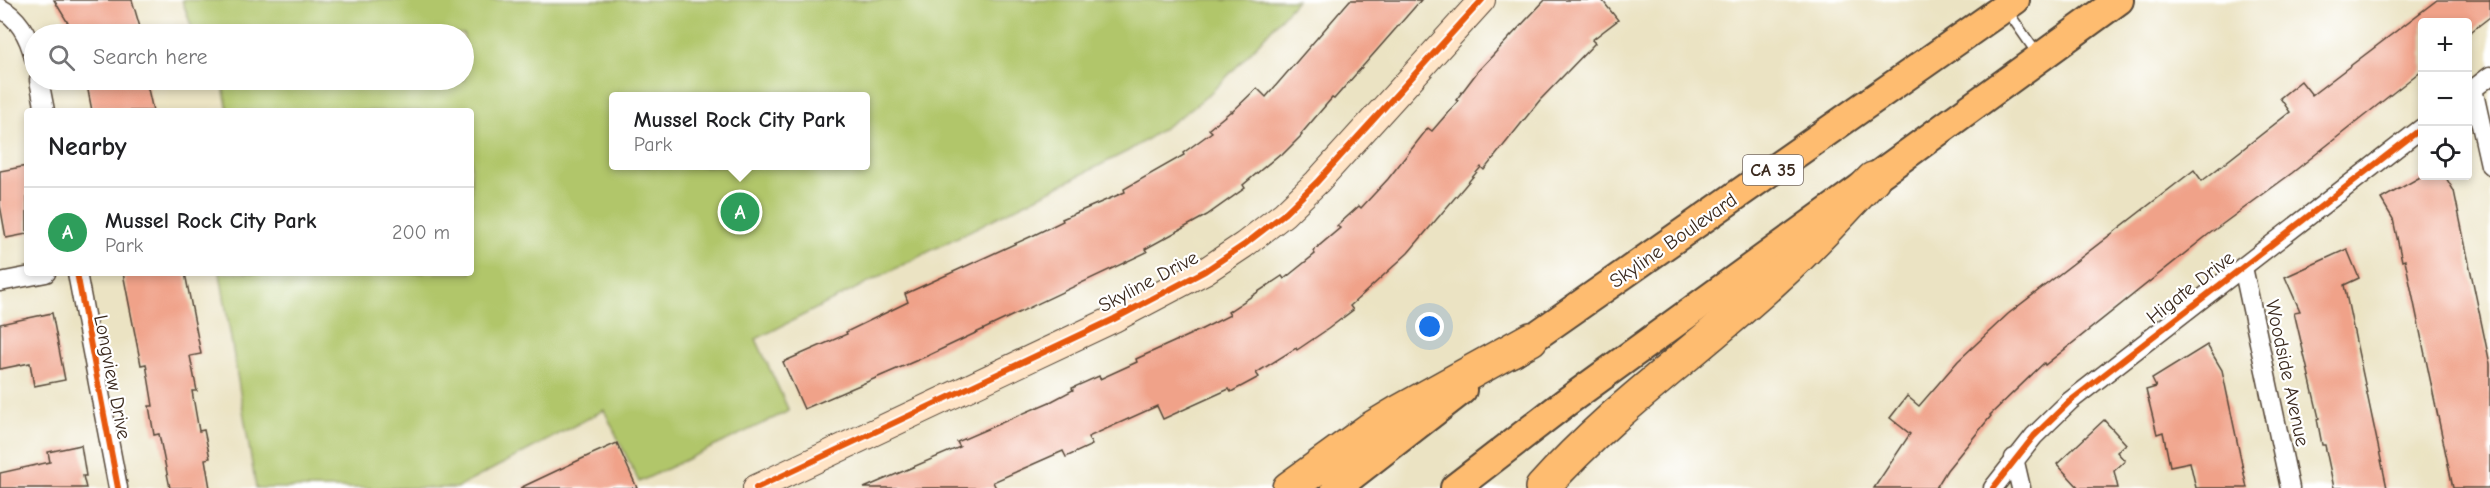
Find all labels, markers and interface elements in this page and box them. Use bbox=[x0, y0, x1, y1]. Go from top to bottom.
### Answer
map controls bbox=[2418, 18, 2472, 180]
button: + bbox=[2418, 18, 2472, 72]
search box bbox=[24, 24, 474, 90]
icon: search bbox=[45, 41, 78, 74]
text: Search here bbox=[93, 44, 208, 70]
button: − bbox=[2418, 72, 2472, 126]
popup bbox=[609, 92, 870, 170]
text: Mussel Rock City Park bbox=[634, 107, 845, 133]
button: locate bbox=[2418, 126, 2472, 180]
text: Nearby bbox=[48, 132, 127, 162]
text: Park bbox=[634, 133, 672, 156]
road number: CA 35 bbox=[1743, 155, 1803, 185]
street label: Skyline Boulevard bbox=[1605, 188, 1741, 293]
pin: A bbox=[720, 190, 760, 234]
text: Mussel Rock City Park bbox=[105, 208, 316, 234]
text: A bbox=[62, 221, 73, 244]
text: 200 m bbox=[392, 221, 450, 244]
text: Park bbox=[105, 234, 143, 257]
street label: Skyline Drive bbox=[1095, 246, 1202, 317]
street label: Higate Drive bbox=[2142, 246, 2239, 329]
street label: Woodside Avenue bbox=[2261, 298, 2314, 449]
your location bbox=[1415, 312, 1444, 341]
street label: Longview Drive bbox=[89, 313, 136, 441]

